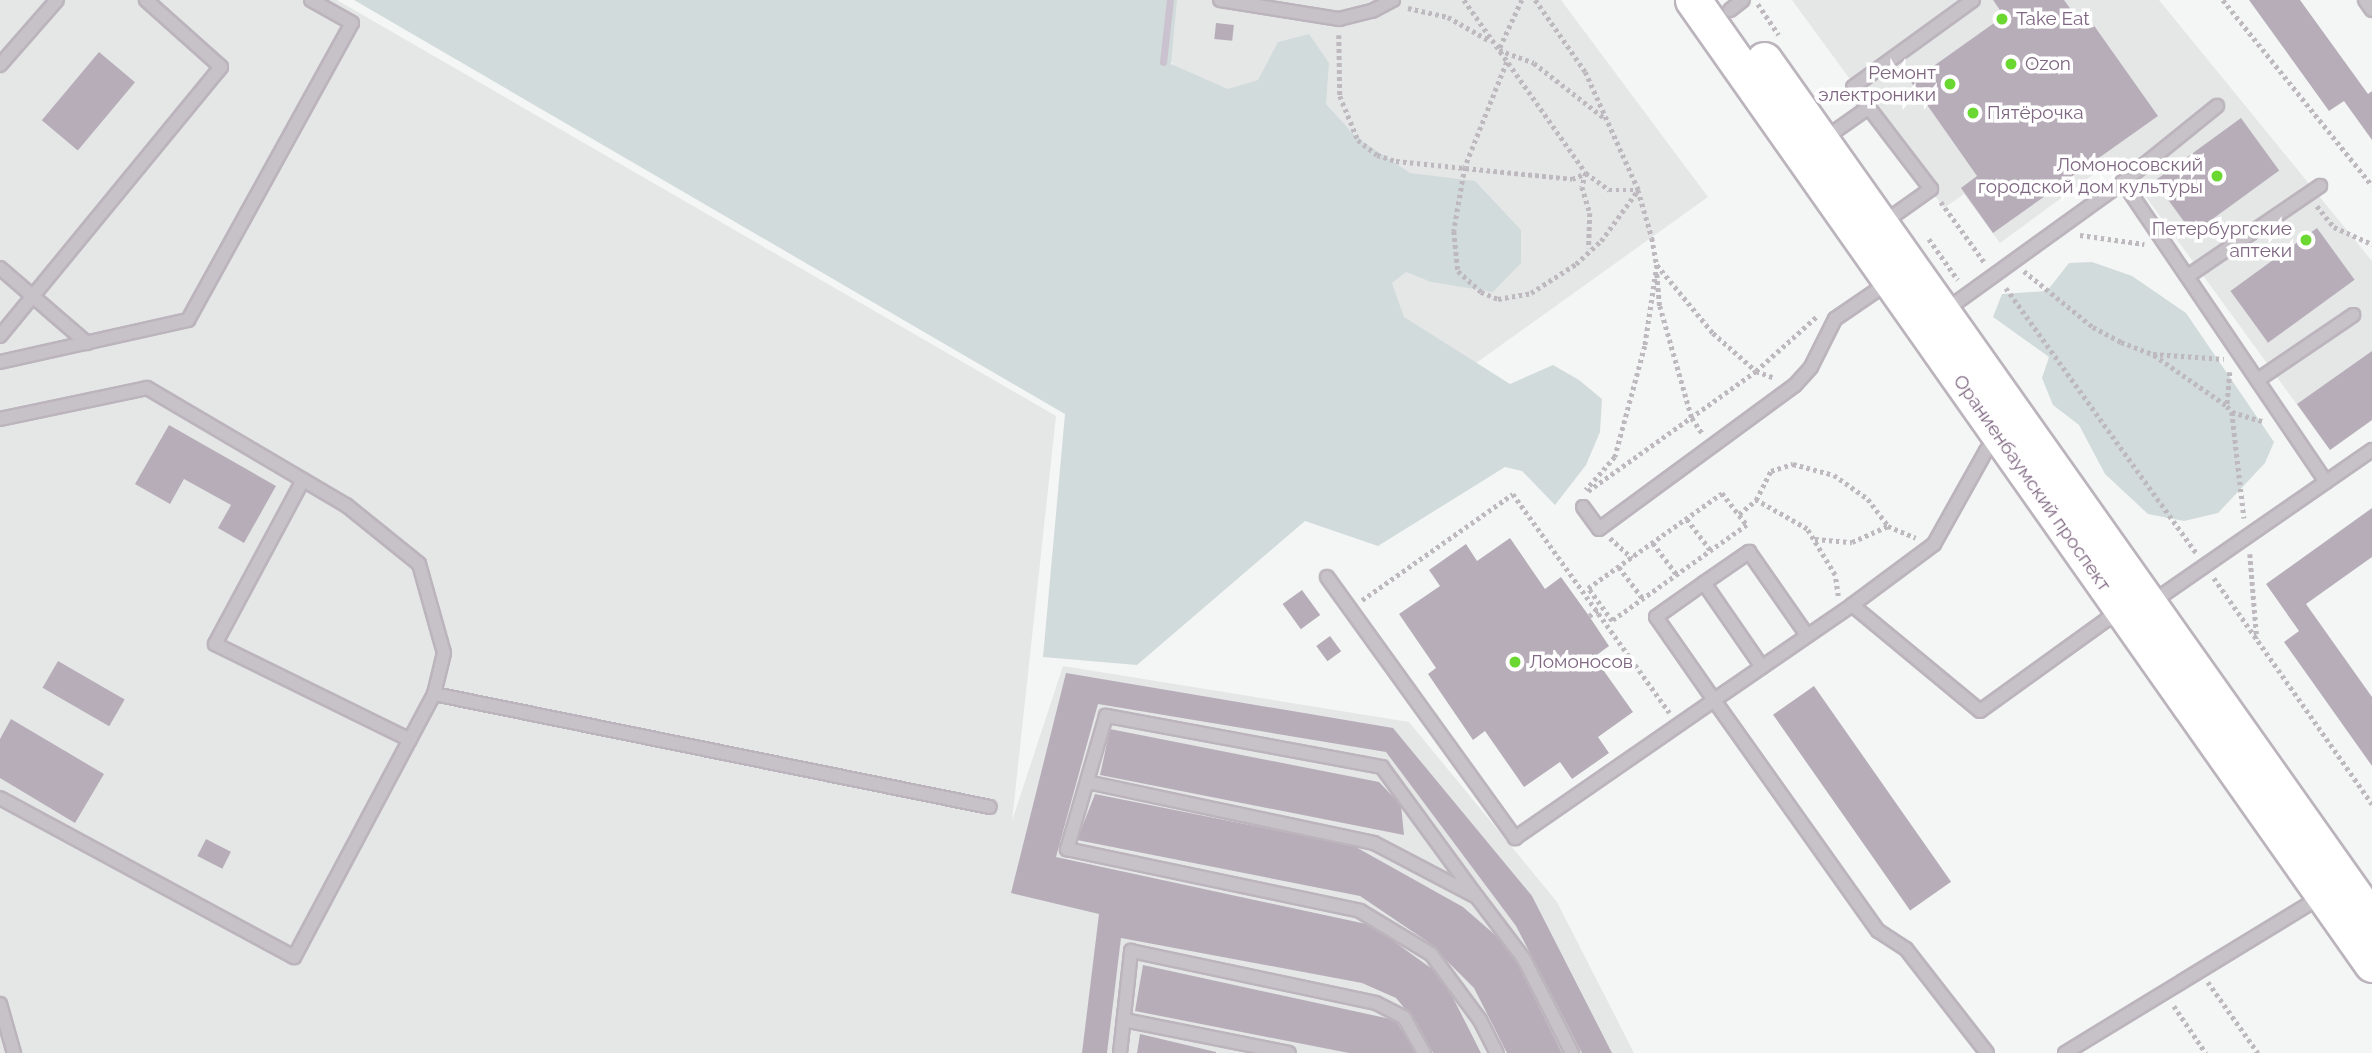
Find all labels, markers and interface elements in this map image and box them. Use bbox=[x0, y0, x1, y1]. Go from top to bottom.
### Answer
place label: Take Eat bbox=[2016, 8, 2090, 30]
marker: Take Eat bbox=[1994, 11, 2010, 27]
place label: Ozon bbox=[2025, 53, 2071, 75]
marker: Ozon bbox=[2003, 56, 2019, 72]
place label: Ремонт электроники bbox=[1818, 62, 1936, 106]
marker: Ремонт электроники bbox=[1942, 76, 1958, 92]
place label: Пятёрочка bbox=[1987, 102, 2084, 124]
marker: Пятёрочка bbox=[1965, 105, 1981, 121]
place label: Ломоносовский городской дом культуры bbox=[1978, 154, 2203, 198]
marker: Ломоносовский городской дом культуры bbox=[2209, 168, 2225, 184]
place label: Петербургские аптеки bbox=[2152, 218, 2292, 262]
marker: Петербургские аптеки bbox=[2298, 232, 2314, 248]
street label: Ораниенбаумский проспект bbox=[1948, 370, 2116, 596]
place label: Ломоносов bbox=[1529, 651, 1633, 673]
marker: Ломоносов bbox=[1507, 654, 1523, 670]

